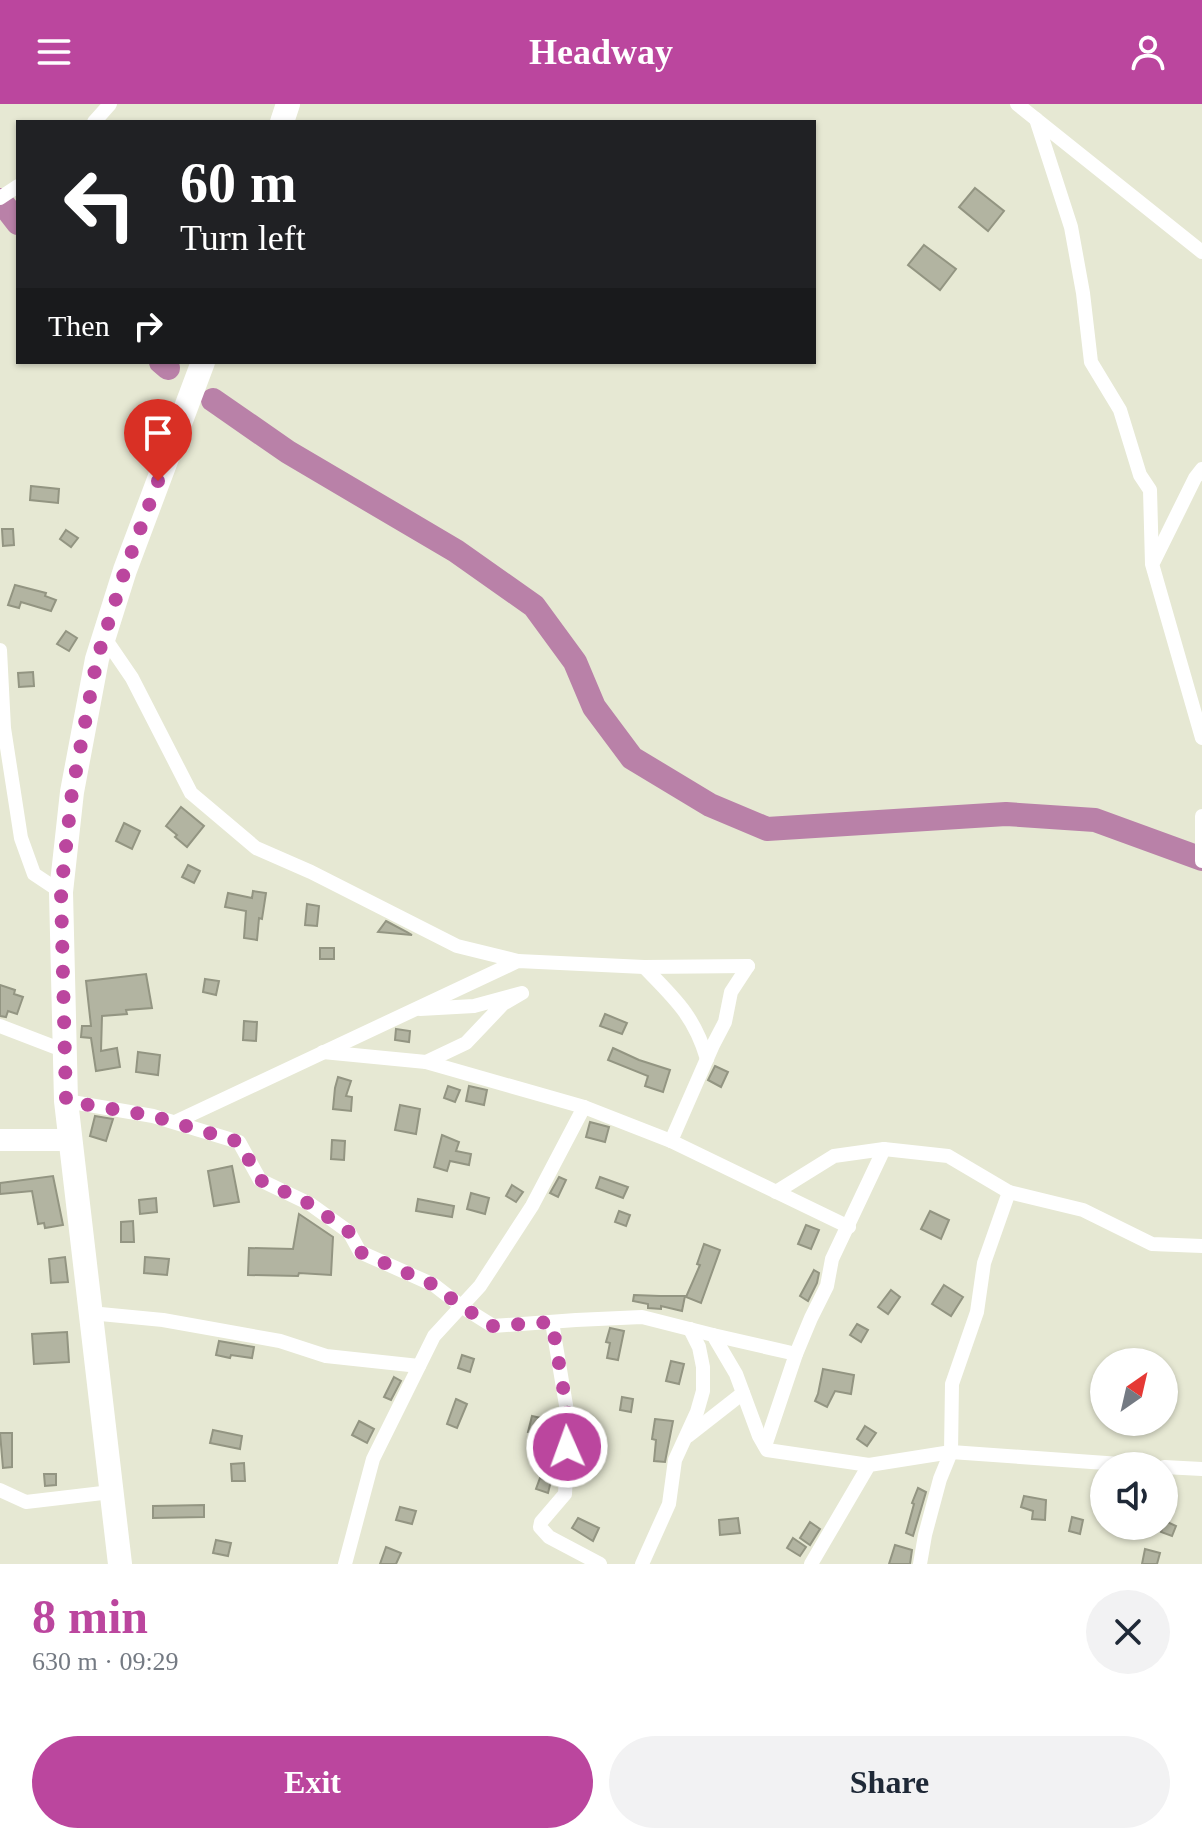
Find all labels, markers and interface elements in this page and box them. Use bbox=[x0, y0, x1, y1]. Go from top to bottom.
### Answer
icon: menu bbox=[32, 30, 76, 74]
icon: person bbox=[1126, 30, 1170, 74]
text: Headway bbox=[529, 32, 673, 72]
icon: left bbox=[48, 152, 152, 256]
text: 60 m bbox=[180, 152, 297, 214]
text: Turn left bbox=[180, 218, 306, 258]
icon: right bbox=[126, 304, 170, 348]
text: Then bbox=[48, 309, 110, 342]
pin bbox=[124, 399, 192, 481]
icon: arrive bbox=[136, 411, 180, 455]
north arrow bbox=[1090, 1348, 1178, 1436]
map controls bbox=[1090, 1348, 1178, 1540]
position arrow bbox=[525, 1405, 609, 1489]
button: sound bbox=[1090, 1452, 1178, 1540]
text: 8 min bbox=[32, 1590, 148, 1643]
button: close bbox=[1086, 1590, 1170, 1674]
text: 630 m · 09:29 bbox=[32, 1647, 179, 1676]
button: Exit bbox=[32, 1736, 593, 1828]
button: Share bbox=[609, 1736, 1170, 1828]

